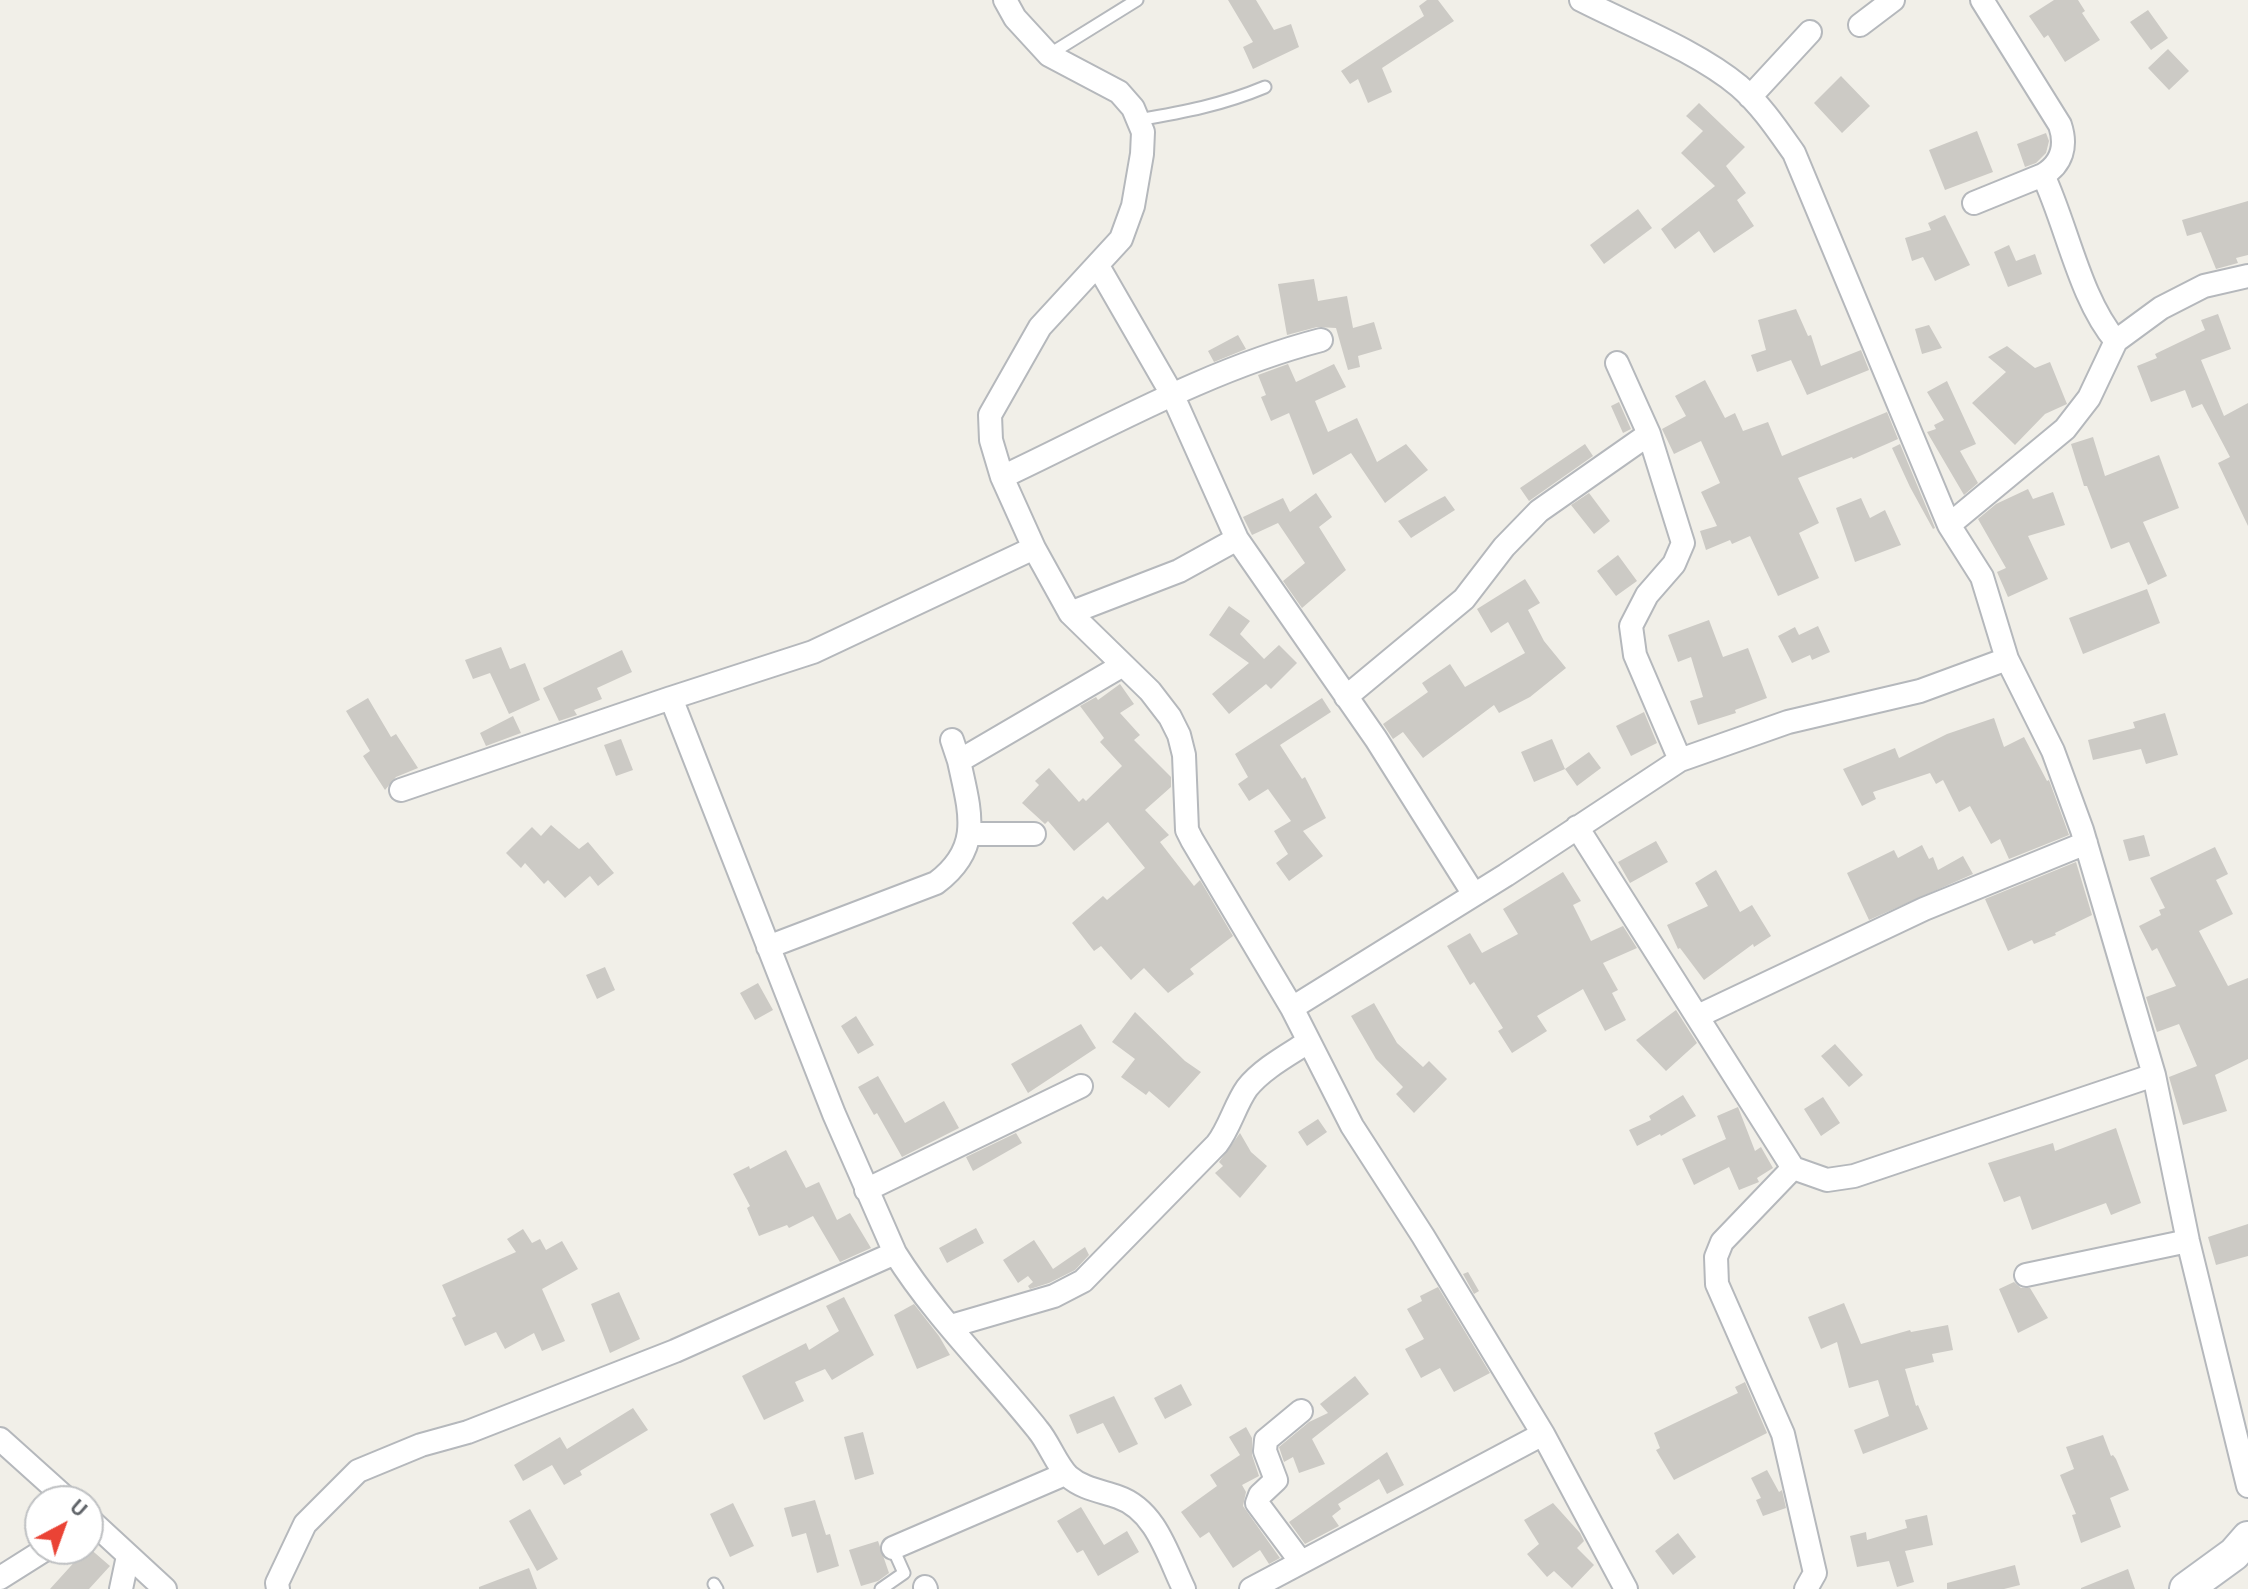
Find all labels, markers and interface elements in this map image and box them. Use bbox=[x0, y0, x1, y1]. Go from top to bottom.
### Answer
north arrow bbox=[24, 1485, 104, 1565]
text: U bbox=[66, 1495, 91, 1521]

